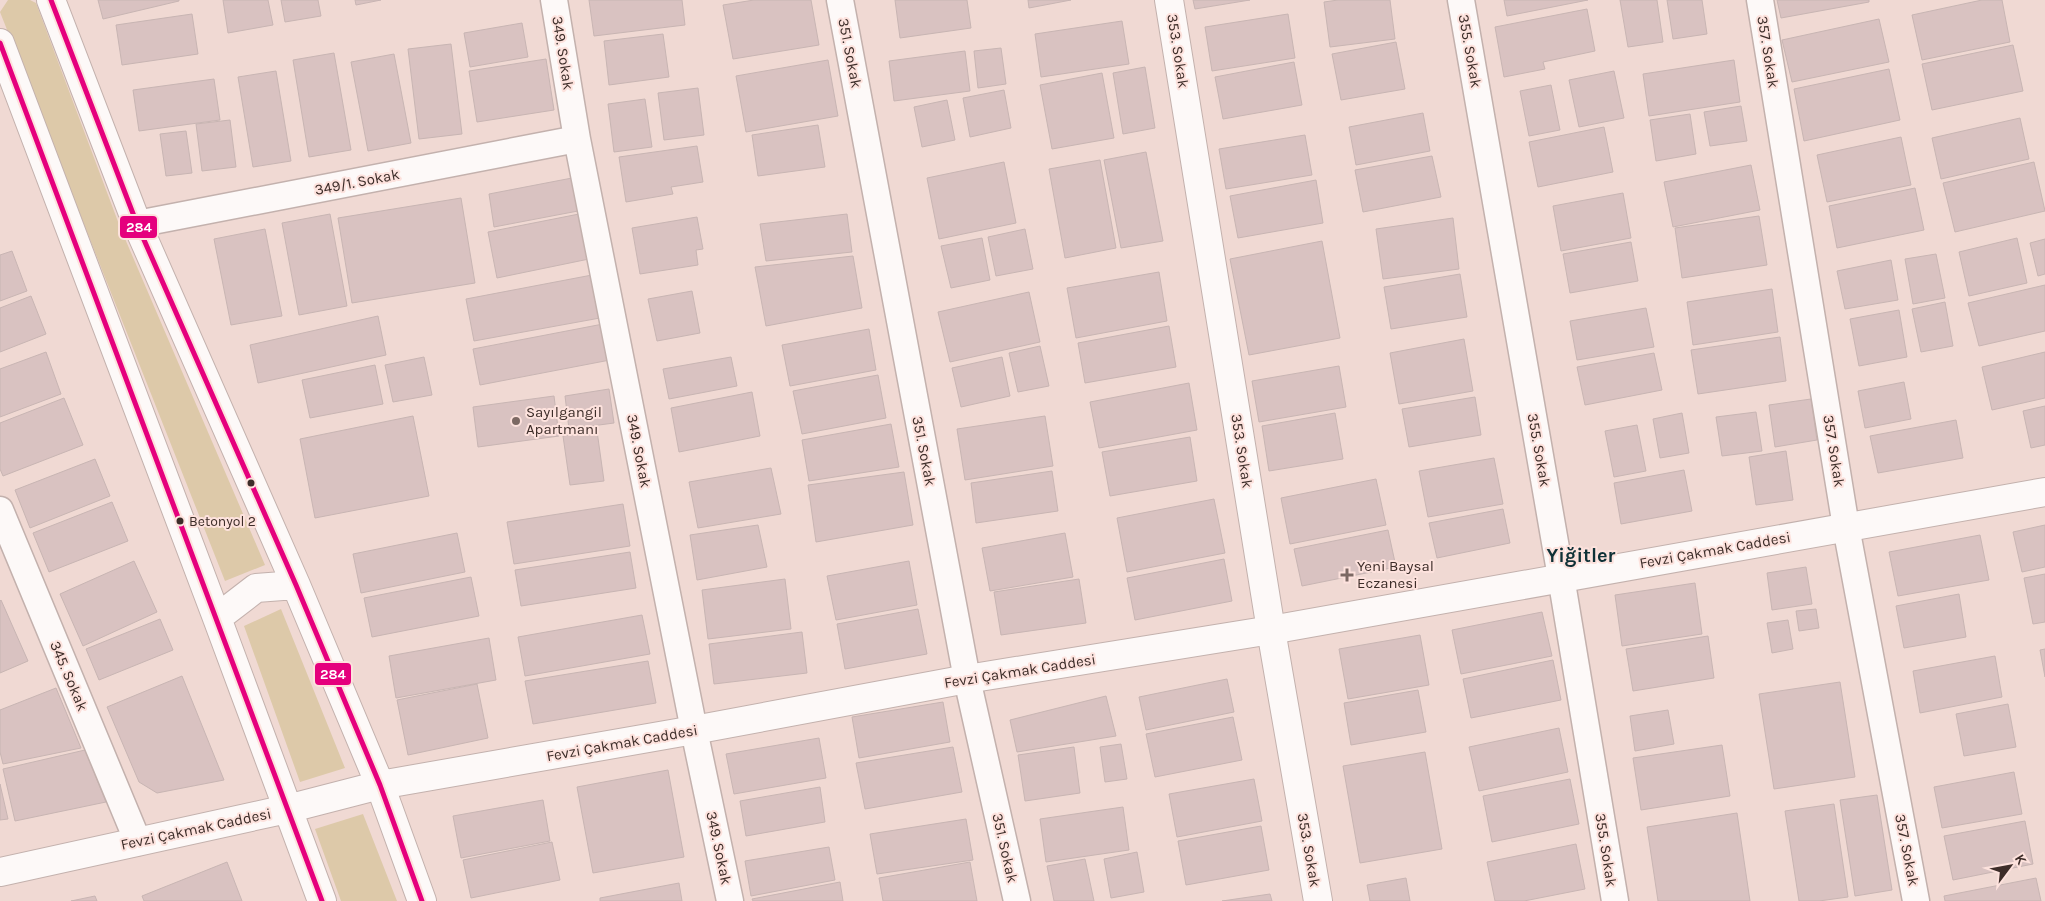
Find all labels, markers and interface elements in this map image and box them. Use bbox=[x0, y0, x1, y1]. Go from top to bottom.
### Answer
street label: 353. Sokak bbox=[1163, 13, 1193, 89]
street label: 355. Sokak bbox=[1455, 13, 1485, 89]
street label: 349. Sokak bbox=[548, 15, 578, 91]
street label: 357. Sokak bbox=[1753, 15, 1783, 89]
street label: 351. Sokak bbox=[834, 16, 866, 90]
street label: 349/1. Sokak bbox=[313, 165, 401, 199]
line badge: 284 bbox=[119, 215, 158, 239]
text: 284 bbox=[126, 219, 153, 236]
place label: Sayılgangil Apartmanı bbox=[526, 403, 602, 438]
street label: 355. Sokak bbox=[1524, 412, 1554, 488]
street label: 349. Sokak bbox=[623, 413, 655, 489]
street label: 353. Sokak bbox=[1227, 413, 1257, 489]
street label: 351. Sokak bbox=[908, 414, 940, 488]
street label: 357. Sokak bbox=[1819, 414, 1849, 488]
marker: Sayılgangil Apartmanı bbox=[510, 415, 522, 427]
unlabelled marker bbox=[246, 478, 256, 488]
place label: Betonyol 2 bbox=[189, 513, 256, 530]
marker: Betonyol 2 bbox=[175, 516, 185, 526]
street label: Fevzi Çakmak Caddesi bbox=[1638, 528, 1792, 572]
district label: Yiğitler bbox=[1547, 544, 1616, 567]
place label: Yeni Baysal Eczanesi bbox=[1357, 557, 1434, 592]
marker: Yeni Baysal Eczanesi bbox=[1341, 569, 1353, 581]
street label: 345. Sokak bbox=[46, 638, 92, 714]
street label: Fevzi Çakmak Caddesi bbox=[943, 650, 1097, 692]
line badge: 284 bbox=[314, 662, 352, 686]
text: 284 bbox=[320, 666, 347, 683]
street label: Fevzi Çakmak Caddesi bbox=[545, 721, 699, 765]
street label: Fevzi Çakmak Caddesi bbox=[119, 804, 273, 854]
street label: 349. Sokak bbox=[702, 810, 736, 886]
street label: 351. Sokak bbox=[988, 811, 1022, 885]
street label: 353. Sokak bbox=[1294, 812, 1324, 888]
street label: 355. Sokak bbox=[1591, 812, 1621, 888]
street label: 357. Sokak bbox=[1891, 812, 1923, 888]
north arrow bbox=[1985, 841, 2035, 891]
text: K bbox=[2011, 851, 2031, 868]

